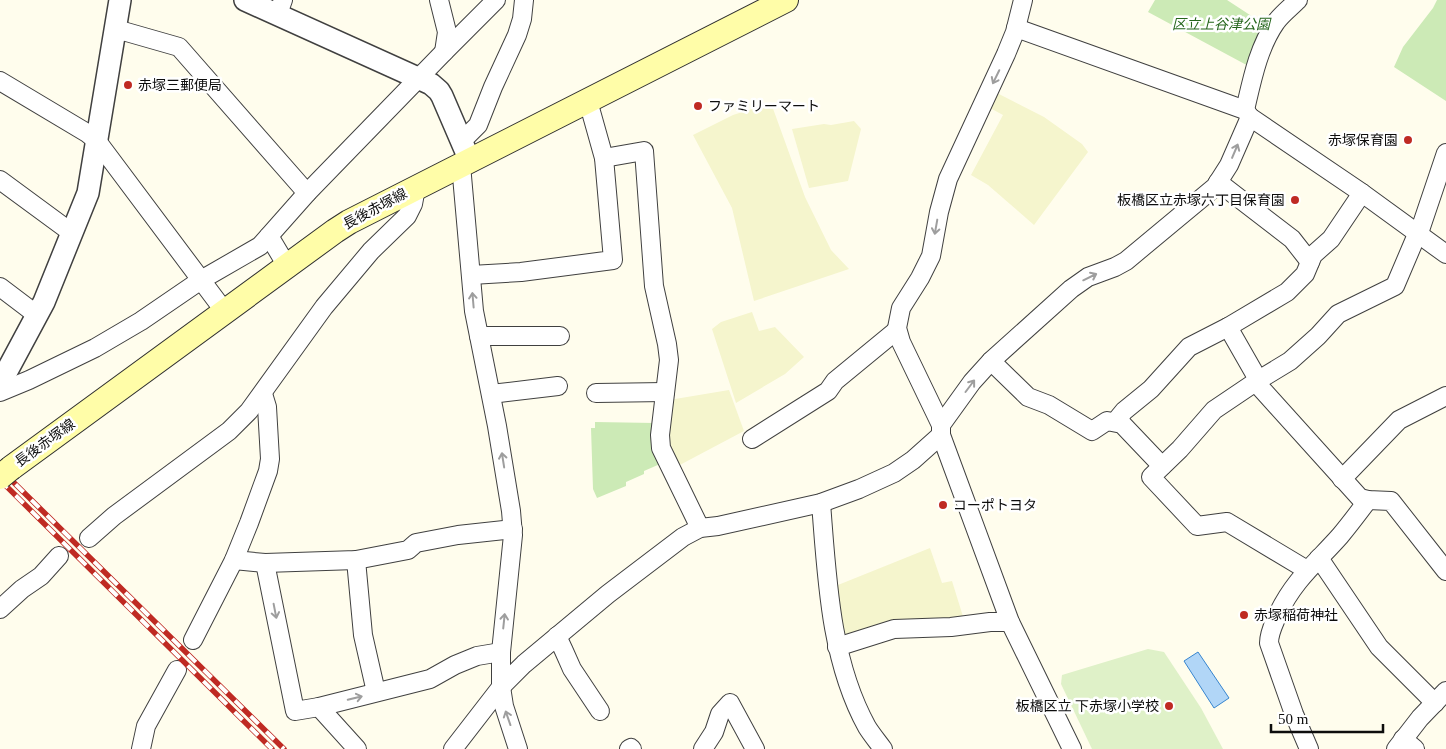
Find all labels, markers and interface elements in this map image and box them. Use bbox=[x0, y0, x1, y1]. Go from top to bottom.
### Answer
park label: 区立上谷津公園 bbox=[1172, 17, 1272, 32]
one-way arrow bbox=[990, 69, 1000, 84]
place label: 赤塚三郵便局 bbox=[138, 78, 222, 93]
marker: 赤塚三郵便局 bbox=[122, 79, 134, 91]
place label: ファミリーマート bbox=[708, 99, 820, 114]
marker: ファミリーマート bbox=[692, 100, 704, 112]
place label: 赤塚保育園 bbox=[1328, 133, 1398, 148]
marker: 赤塚保育園 bbox=[1402, 134, 1414, 146]
one-way arrow bbox=[1232, 143, 1241, 158]
street label: 長後赤塚線 bbox=[341, 186, 409, 232]
place label: 板橋区立赤塚六丁目保育園 bbox=[1117, 193, 1285, 208]
marker: 板橋区立赤塚六丁目保育園 bbox=[1289, 194, 1301, 206]
one-way arrow bbox=[931, 219, 941, 235]
one-way arrow bbox=[1082, 272, 1097, 282]
one-way arrow bbox=[469, 292, 478, 308]
one-way arrow bbox=[965, 379, 975, 393]
street label: 長後赤塚線 bbox=[12, 416, 78, 470]
one-way arrow bbox=[497, 452, 507, 468]
place label: コーポトヨタ bbox=[953, 498, 1037, 513]
marker: コーポトヨタ bbox=[937, 499, 949, 511]
one-way arrow bbox=[271, 603, 280, 619]
place label: 赤塚稲荷神社 bbox=[1254, 608, 1338, 623]
marker: 赤塚稲荷神社 bbox=[1238, 609, 1250, 621]
one-way arrow bbox=[499, 613, 509, 629]
one-way arrow bbox=[346, 693, 362, 702]
place label: 板橋区立 下赤塚小学校 bbox=[1016, 699, 1159, 714]
marker: 板橋区立 下赤塚小学校 bbox=[1163, 700, 1175, 712]
scale bar bbox=[1271, 702, 1384, 734]
one-way arrow bbox=[503, 711, 512, 727]
text: 50 m bbox=[1278, 711, 1309, 727]

